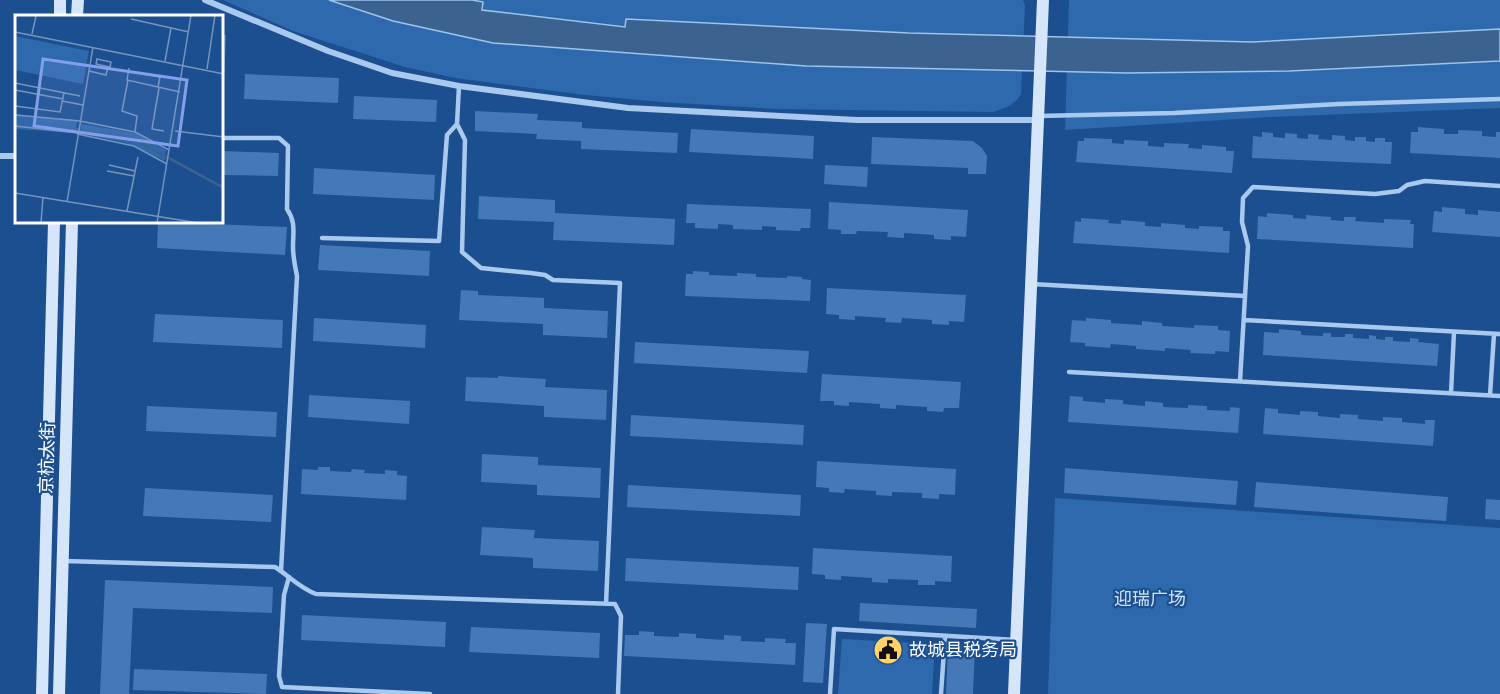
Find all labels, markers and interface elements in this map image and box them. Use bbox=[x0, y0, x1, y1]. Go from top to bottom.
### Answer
inset map bbox=[15, 15, 224, 224]
street label: 京杭大街 bbox=[34, 422, 60, 494]
park label: 迎瑞广场 bbox=[1114, 587, 1186, 611]
public building icon: 故城县税务局 bbox=[872, 634, 904, 666]
place label: 故城县税务局 bbox=[909, 638, 1017, 662]

